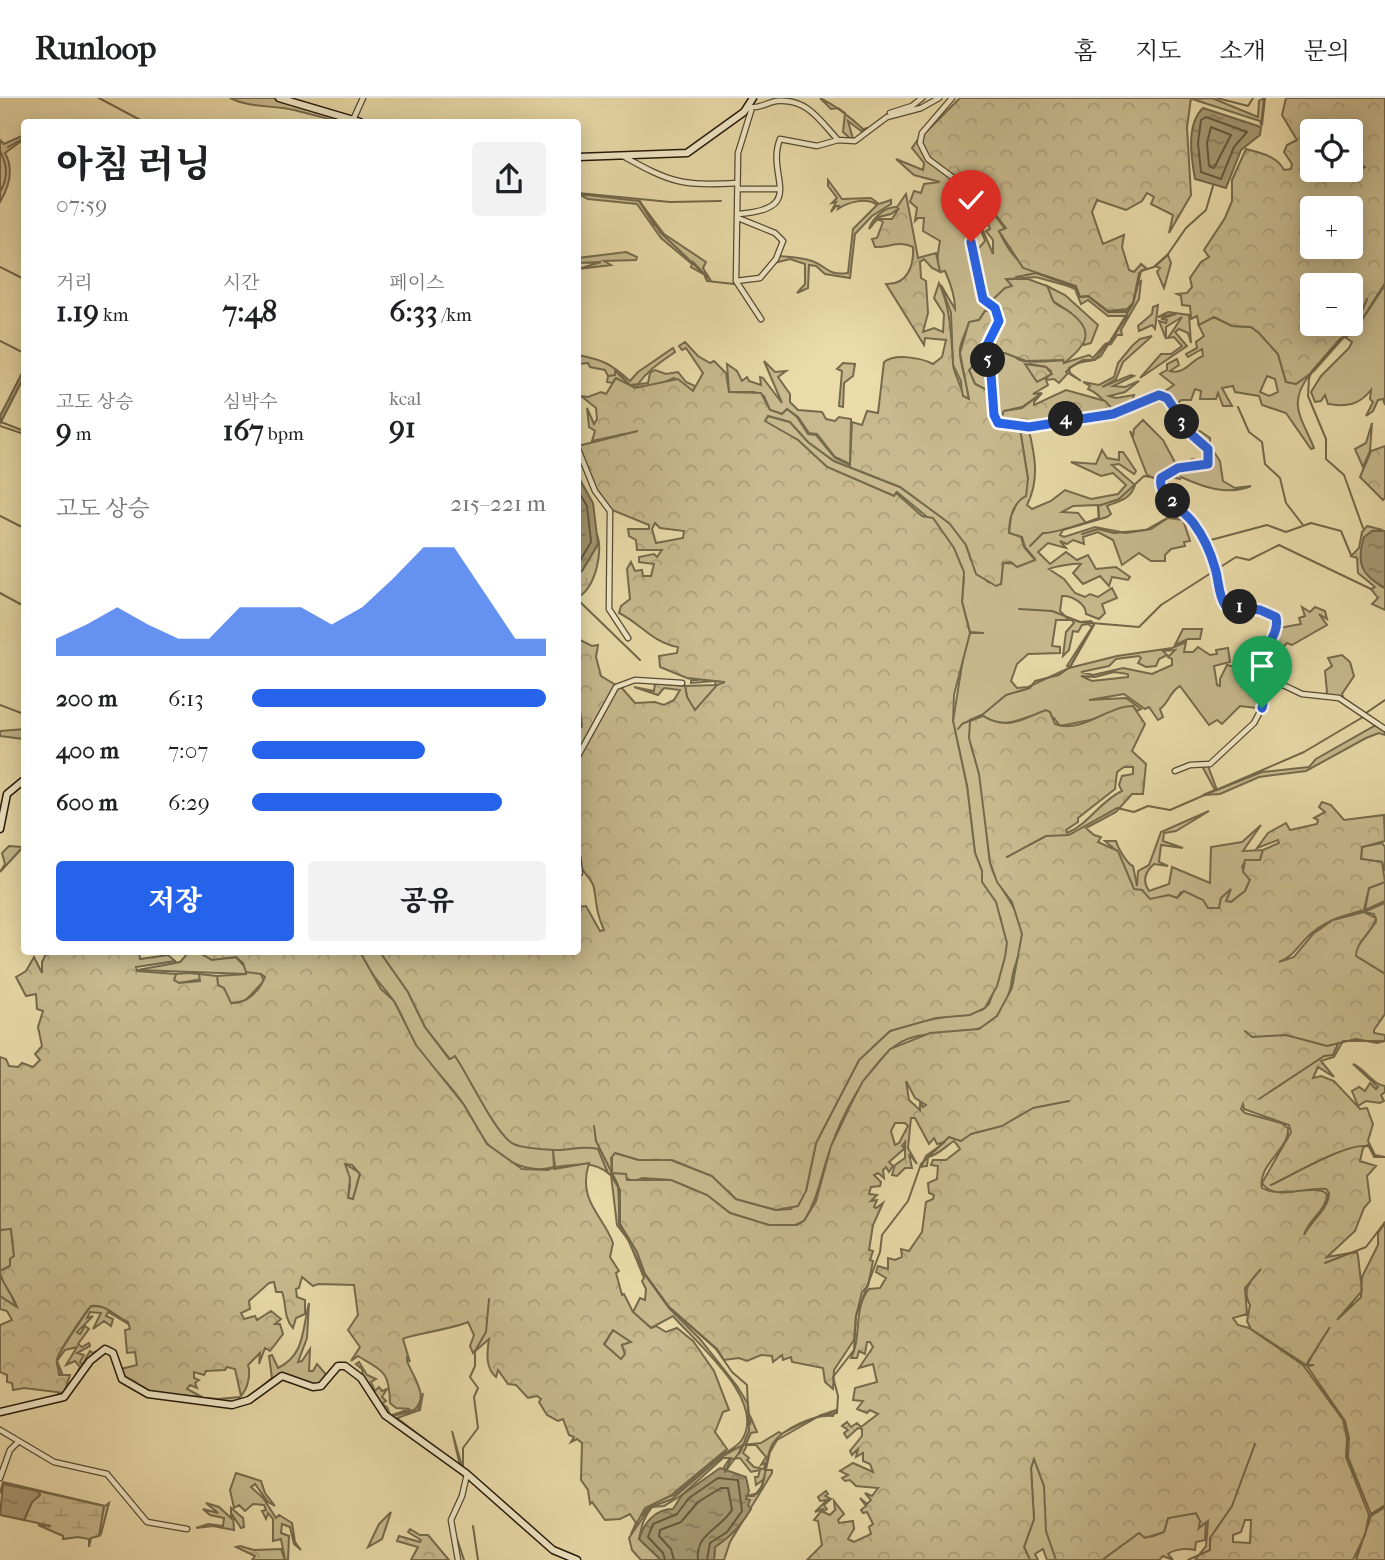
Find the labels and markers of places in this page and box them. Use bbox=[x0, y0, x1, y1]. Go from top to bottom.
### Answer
pin bbox=[941, 170, 1001, 242]
pin: 5 bbox=[970, 342, 1006, 378]
pin: 4 bbox=[1048, 402, 1084, 436]
pin: 3 bbox=[1164, 404, 1200, 440]
pin: 2 bbox=[1156, 484, 1190, 518]
pin: 1 bbox=[1222, 589, 1258, 624]
pin bbox=[1232, 636, 1292, 708]

